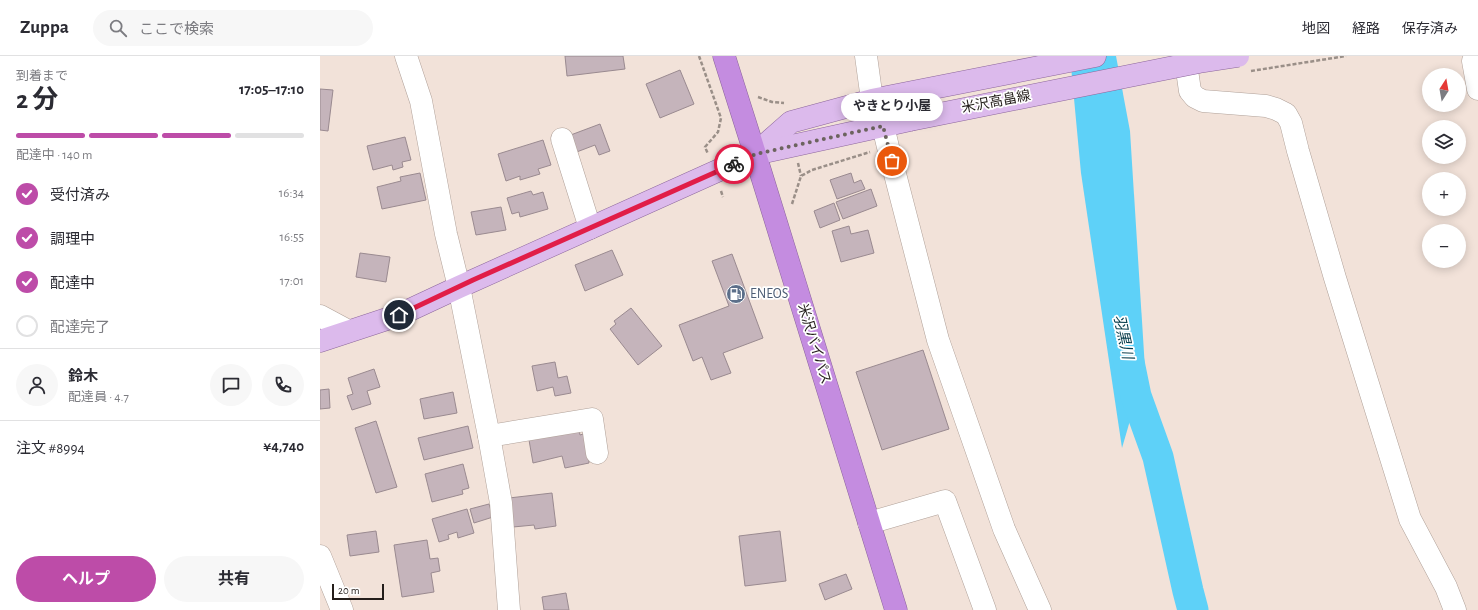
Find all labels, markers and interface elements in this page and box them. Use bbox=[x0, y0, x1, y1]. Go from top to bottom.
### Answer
search box bbox=[93, 10, 373, 46]
icon: search bbox=[107, 17, 129, 39]
text: Zuppa bbox=[20, 18, 69, 37]
text: ここで検索 bbox=[139, 22, 214, 37]
text: 地図 bbox=[1302, 22, 1330, 36]
text: 経路 bbox=[1352, 22, 1380, 36]
text: 保存済み bbox=[1402, 22, 1458, 36]
north arrow bbox=[1422, 68, 1466, 112]
map controls bbox=[1422, 68, 1466, 268]
text: 到着まで bbox=[16, 70, 68, 83]
text: 17:05–17:10 bbox=[239, 82, 304, 97]
street label: 米沢高畠線 bbox=[960, 86, 1032, 116]
text: 2 分 bbox=[16, 87, 58, 113]
callout: やきとり小屋 bbox=[841, 93, 943, 121]
text: やきとり小屋 bbox=[853, 100, 931, 113]
button: layers bbox=[1422, 120, 1466, 164]
courier bbox=[714, 144, 754, 184]
pin bbox=[875, 144, 909, 178]
text: 配達中 · 140 m bbox=[16, 149, 92, 162]
icon: bag bbox=[881, 150, 903, 172]
icon: bike bbox=[723, 153, 745, 175]
button: + bbox=[1422, 172, 1466, 216]
icon: check bbox=[16, 183, 38, 205]
text: 16:34 bbox=[279, 187, 304, 200]
text: 受付済み bbox=[50, 188, 110, 203]
button: − bbox=[1422, 224, 1466, 268]
icon: check bbox=[16, 227, 38, 249]
text: 16:55 bbox=[280, 231, 304, 244]
text: 調理中 bbox=[50, 232, 95, 247]
icon: check bbox=[16, 271, 38, 293]
text: 17:01 bbox=[280, 275, 304, 288]
text: 配達中 bbox=[50, 276, 95, 291]
fuel station icon: ENEOS bbox=[725, 283, 747, 305]
place label: ENEOS bbox=[750, 287, 788, 301]
pin bbox=[382, 298, 416, 332]
street label: 米沢バイパス bbox=[795, 302, 834, 386]
icon: home bbox=[388, 304, 410, 326]
water label: 羽黒川 bbox=[1111, 313, 1136, 363]
text: 配達完了 bbox=[50, 320, 110, 335]
button: person bbox=[16, 364, 58, 406]
button: chat bbox=[210, 364, 252, 406]
button: phone bbox=[262, 364, 304, 406]
text: 鈴木 bbox=[68, 369, 98, 384]
text: 配達員 · 4.7 bbox=[68, 391, 129, 404]
text: ¥4,740 bbox=[263, 439, 304, 454]
text: 注文 #8994 bbox=[16, 441, 85, 456]
button: ヘルプ bbox=[16, 556, 156, 602]
button: 共有 bbox=[164, 556, 304, 602]
scale bar bbox=[332, 582, 384, 601]
text: 20 m bbox=[338, 585, 359, 596]

